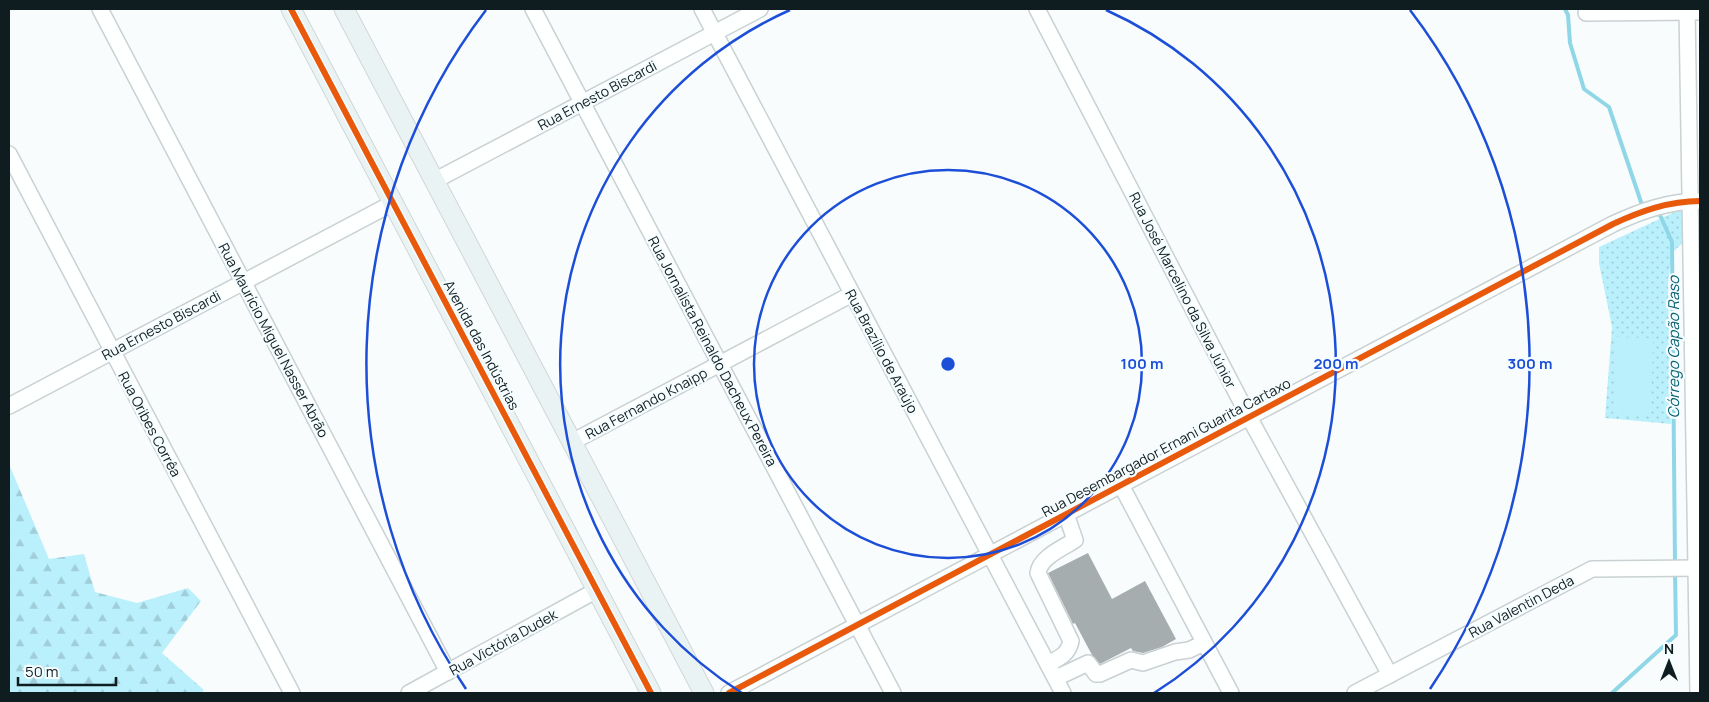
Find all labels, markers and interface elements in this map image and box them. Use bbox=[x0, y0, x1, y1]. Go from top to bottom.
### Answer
street label: Rua Ernesto Biscardi bbox=[534, 56, 660, 134]
street label: Rua José Marcelino da Silva Júnior bbox=[1125, 189, 1241, 391]
street label: Rua Jornalista Reinaldo Dacheux Pereira bbox=[644, 233, 782, 469]
street label: Rua Maurício Miguel Nasser Abrão bbox=[214, 239, 334, 441]
water label: Córrego Capão Raso bbox=[1663, 275, 1684, 418]
street label: Avenida das Indústrias bbox=[440, 277, 524, 413]
street label: Rua Ernesto Biscardi bbox=[98, 286, 224, 364]
street label: Rua Brazílio de Araújo bbox=[841, 286, 923, 416]
text: 100 m bbox=[1121, 353, 1163, 374]
text: 200 m bbox=[1313, 353, 1359, 374]
text: 300 m bbox=[1508, 353, 1552, 374]
centre of rings bbox=[939, 355, 957, 373]
street label: Rua Fernando Knaipp bbox=[582, 363, 710, 443]
street label: Rua Oribes Corrêa bbox=[114, 368, 186, 480]
street label: Rua Desembargador Ernani Guarita Cartaxo bbox=[1038, 373, 1294, 521]
street label: Rua Valentin Deda bbox=[1465, 570, 1577, 642]
street label: Rua Victória Dudek bbox=[446, 604, 561, 680]
north arrow bbox=[1644, 637, 1694, 687]
text: N bbox=[1664, 639, 1674, 658]
scale bar bbox=[18, 654, 115, 686]
text: 50 m bbox=[25, 661, 59, 682]

